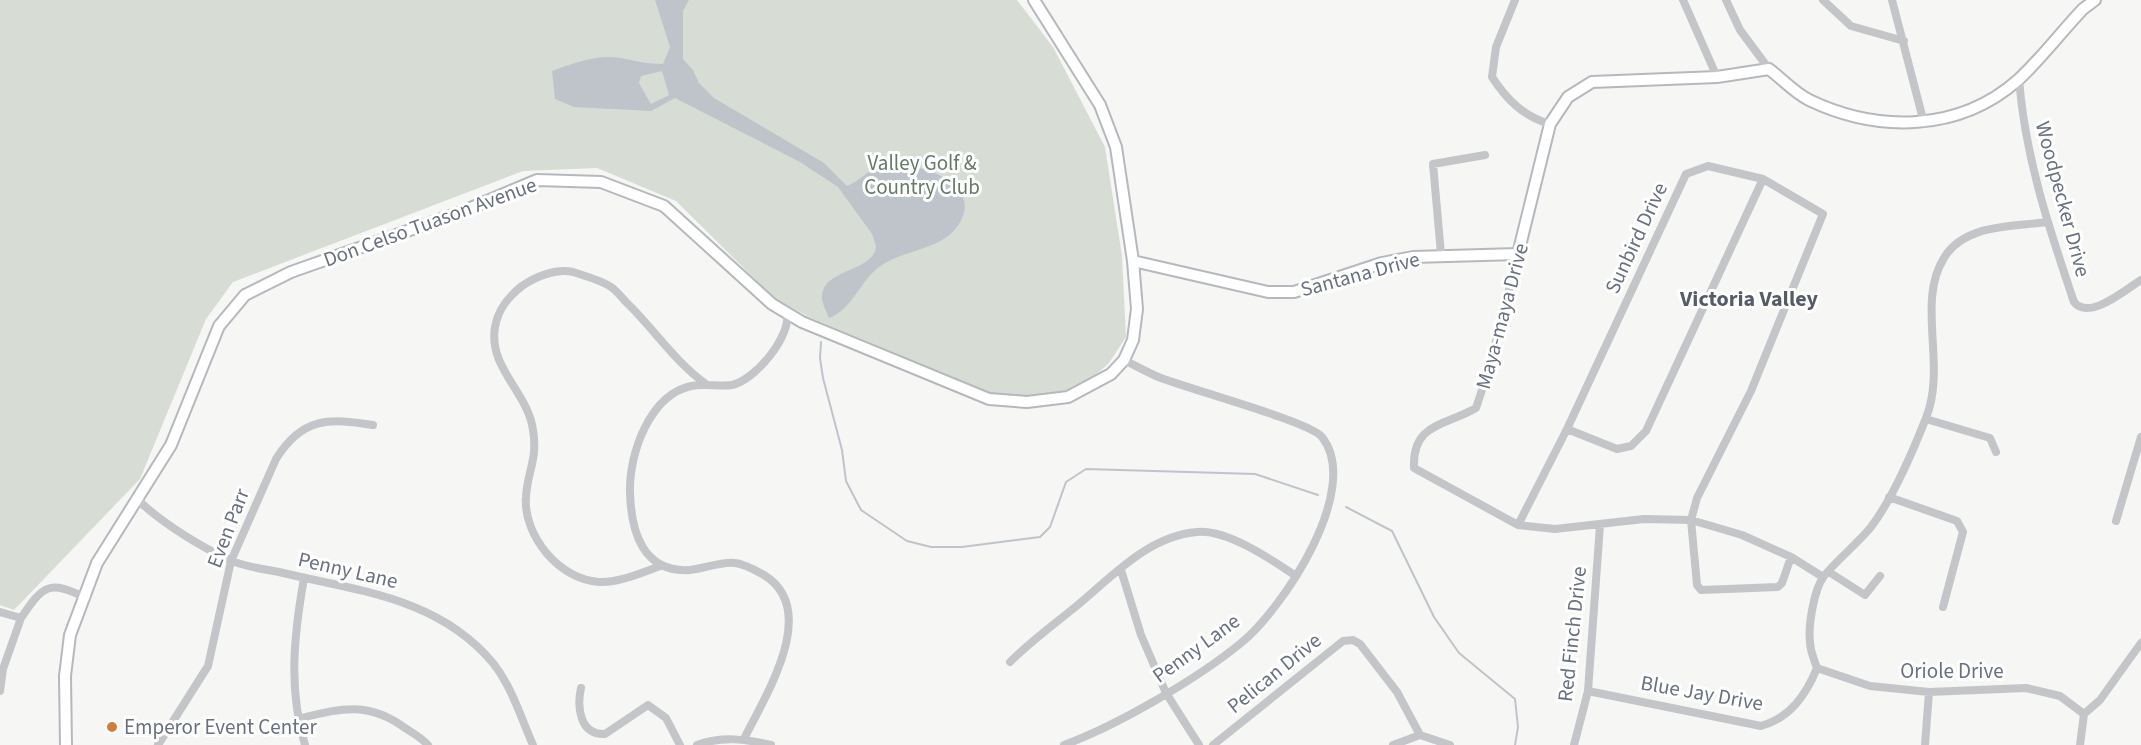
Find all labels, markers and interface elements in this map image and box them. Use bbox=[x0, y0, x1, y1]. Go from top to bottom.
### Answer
street label: Woodpecker Drive bbox=[2028, 118, 2098, 280]
park label: Valley Golf & Country Club bbox=[864, 148, 980, 202]
street label: Don Celso Tuason Avenue bbox=[319, 169, 541, 275]
street label: Sunbird Drive bbox=[1597, 178, 1675, 298]
street label: Maya-maya Drive bbox=[1468, 240, 1536, 392]
street label: Santana Drive bbox=[1297, 244, 1423, 304]
district label: Victoria Valley bbox=[1679, 283, 1818, 315]
street label: Even Parr bbox=[199, 483, 257, 572]
street label: Penny Lane bbox=[295, 544, 401, 596]
street label: Red Finch Drive bbox=[1550, 565, 1594, 703]
street label: Penny Lane bbox=[1146, 606, 1246, 690]
street label: Pelican Drive bbox=[1220, 626, 1328, 720]
street label: Oriole Drive bbox=[1900, 656, 2004, 686]
street label: Blue Jay Drive bbox=[1638, 667, 1766, 719]
place label: Emperor Event Center bbox=[124, 712, 317, 742]
marker: Emperor Event Center bbox=[105, 720, 119, 734]

